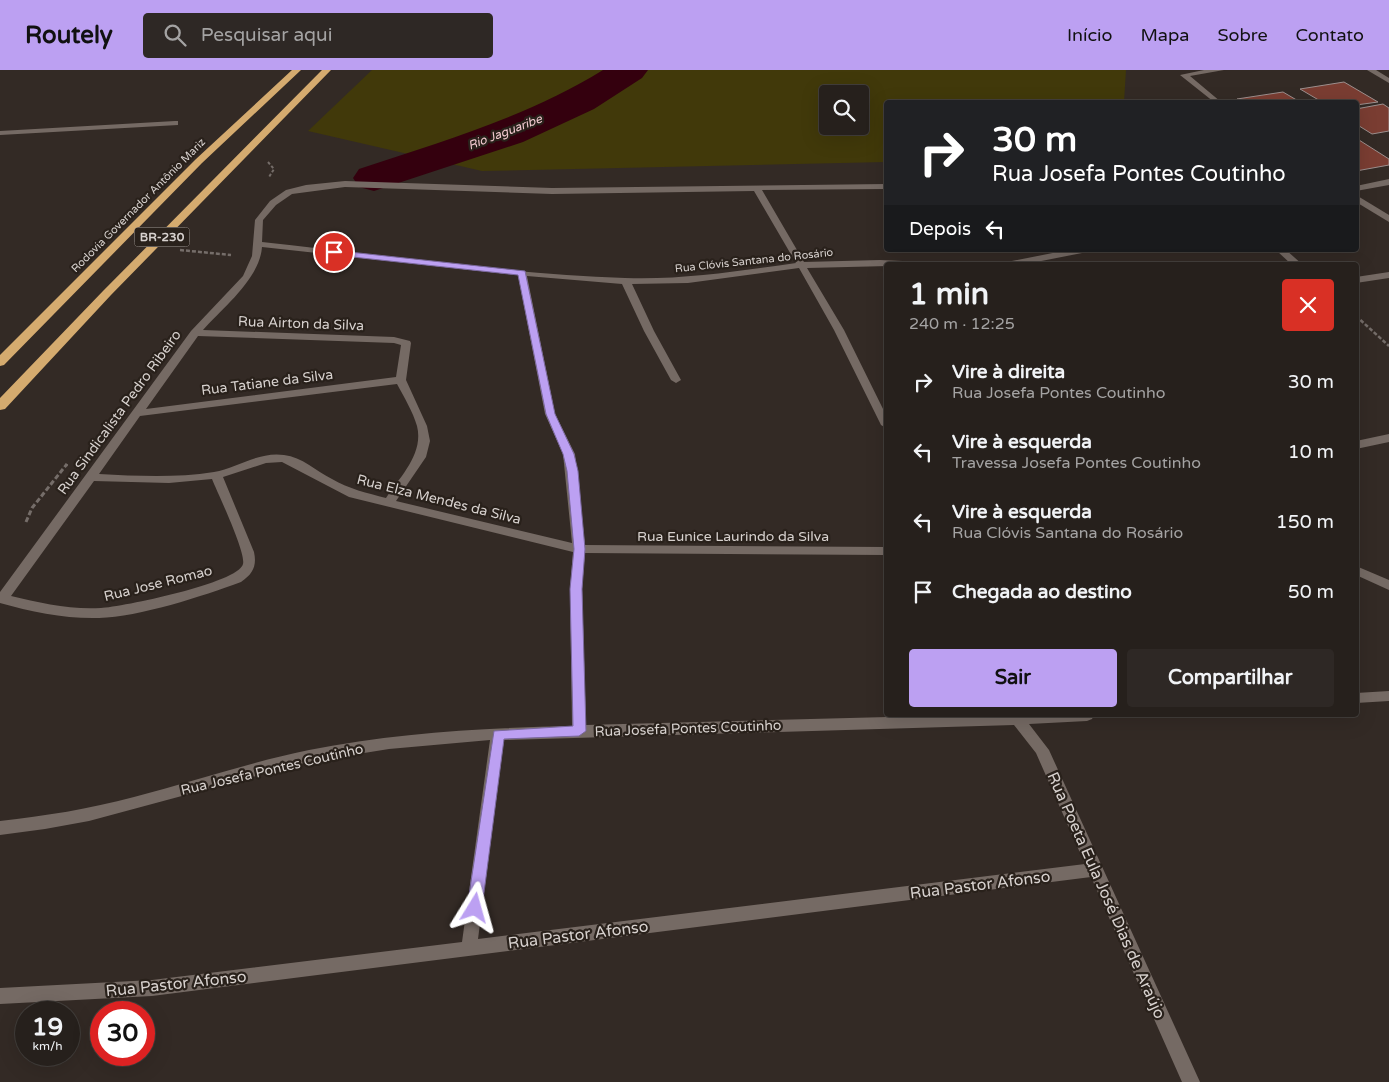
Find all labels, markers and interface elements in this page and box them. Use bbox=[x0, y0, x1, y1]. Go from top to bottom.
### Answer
search box bbox=[143, 13, 493, 58]
text: Routely bbox=[25, 21, 113, 50]
icon: search bbox=[161, 21, 189, 49]
text: Pesquisar aqui bbox=[201, 24, 332, 46]
text: Início bbox=[1067, 24, 1112, 46]
text: Mapa bbox=[1140, 24, 1189, 46]
text: Sobre bbox=[1217, 24, 1268, 46]
text: Contato bbox=[1296, 24, 1364, 46]
map controls bbox=[819, 85, 869, 135]
button: search bbox=[819, 85, 869, 135]
water label: Rio Jaguaribe bbox=[466, 111, 545, 152]
text: 30 m bbox=[992, 119, 1077, 161]
icon: right bbox=[909, 120, 974, 185]
street label: Rodovia Governador Antônio Mariz bbox=[69, 135, 208, 275]
text: Rua Josefa Pontes Coutinho bbox=[992, 161, 1286, 187]
icon: left bbox=[981, 215, 1009, 243]
text: Depois bbox=[909, 218, 971, 240]
road number: BR-230 bbox=[134, 228, 190, 246]
pin bbox=[313, 231, 355, 273]
icon: arrive bbox=[320, 238, 348, 266]
street label: Rua Clóvis Santana do Rosário bbox=[674, 246, 834, 275]
text: 1 min bbox=[909, 276, 989, 313]
button: close bbox=[1282, 279, 1334, 331]
street label: Rua Airton da Silva bbox=[238, 313, 364, 334]
text: 240 m · 12:25 bbox=[909, 314, 1015, 334]
street label: Rua Sindicalista Pedro Ribeiro bbox=[54, 327, 185, 498]
text: Vire à direita bbox=[952, 361, 1065, 383]
street label: Rua Tatiane da Silva bbox=[200, 366, 334, 399]
icon: right bbox=[909, 368, 937, 396]
text: 30 m bbox=[1288, 371, 1334, 393]
text: Rua Josefa Pontes Coutinho bbox=[952, 383, 1166, 403]
text: Vire à esquerda bbox=[952, 431, 1092, 453]
icon: left bbox=[909, 438, 937, 466]
text: 10 m bbox=[1288, 441, 1334, 463]
text: Travessa Josefa Pontes Coutinho bbox=[952, 453, 1201, 473]
street label: Rua Elza Mendes da Silva bbox=[355, 471, 523, 528]
text: Vire à esquerda bbox=[952, 501, 1092, 523]
icon: left bbox=[909, 508, 937, 536]
text: 150 m bbox=[1276, 511, 1334, 533]
text: Rua Clóvis Santana do Rosário bbox=[952, 523, 1183, 543]
street label: Rua Eunice Laurindo da Silva bbox=[637, 528, 829, 545]
street label: Rua Jose Romao bbox=[102, 562, 214, 605]
icon: arrive bbox=[909, 578, 937, 606]
text: Chegada ao destino bbox=[952, 581, 1132, 603]
text: 50 m bbox=[1288, 581, 1334, 603]
button: Sair bbox=[909, 649, 1117, 707]
button: Compartilhar bbox=[1127, 649, 1334, 707]
street label: Rua Josefa Pontes Coutinho bbox=[594, 717, 782, 740]
street label: Rua Josefa Pontes Coutinho bbox=[179, 740, 365, 799]
street label: Rua Poeta Eula José Dias de Araújo bbox=[1042, 769, 1170, 1022]
street label: Rua Pastor Afonso bbox=[909, 866, 1052, 904]
position arrow bbox=[448, 881, 500, 933]
street label: Rua Pastor Afonso bbox=[507, 916, 650, 954]
street label: Rua Pastor Afonso bbox=[105, 967, 247, 1001]
speed limit sign: 30 bbox=[90, 1001, 155, 1066]
text: 19 bbox=[32, 1012, 63, 1042]
text: km/h bbox=[32, 1039, 63, 1053]

